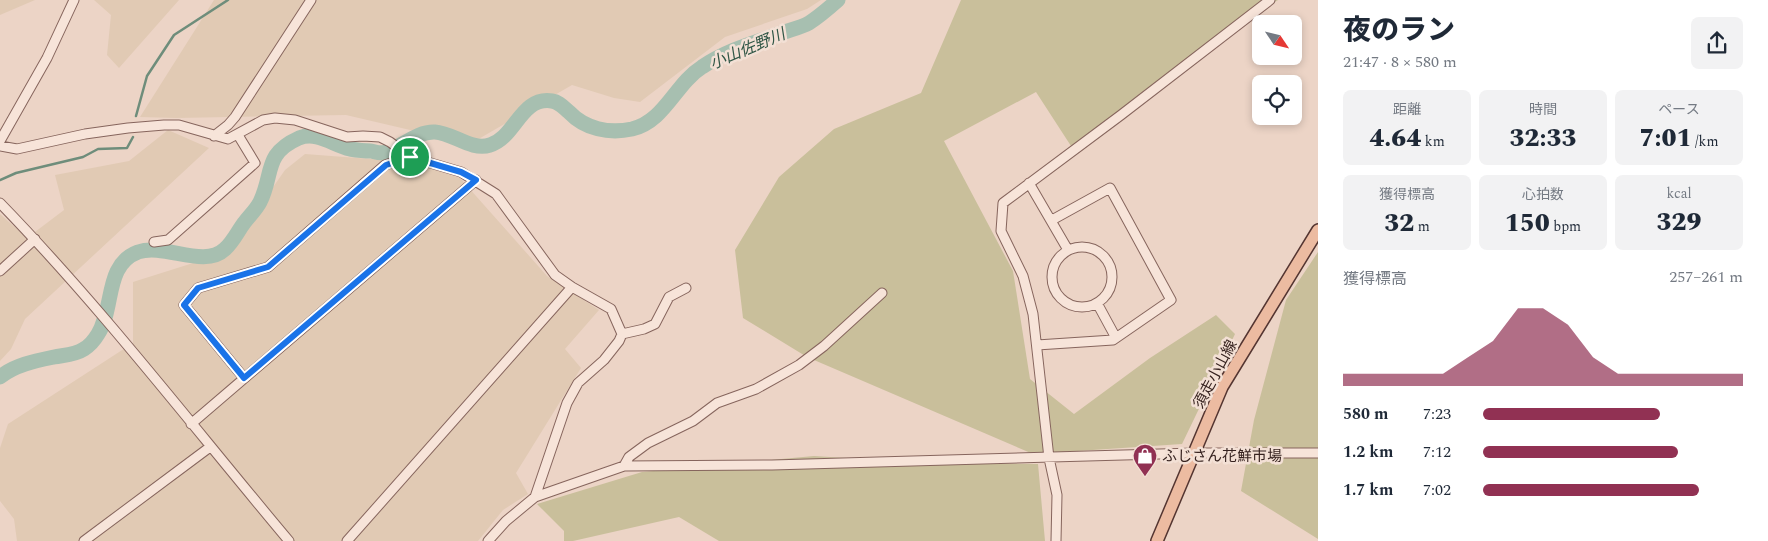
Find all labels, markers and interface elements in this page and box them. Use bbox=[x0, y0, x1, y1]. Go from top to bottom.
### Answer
text: 夜のラン bbox=[1343, 9, 1455, 52]
north arrow bbox=[1252, 15, 1302, 65]
map controls bbox=[1252, 15, 1302, 125]
button: share bbox=[1691, 17, 1743, 69]
water label: 小山佐野川 bbox=[706, 21, 791, 76]
text: 21:47 · 8 × 580 m bbox=[1343, 50, 1457, 74]
button: locate bbox=[1252, 75, 1302, 125]
text: 距離 bbox=[1393, 99, 1421, 120]
text: 時間 bbox=[1529, 99, 1557, 120]
text: ペース bbox=[1658, 99, 1700, 120]
text: 4.64 bbox=[1369, 120, 1421, 158]
text: 32:33 bbox=[1509, 120, 1577, 158]
text: 7:01 bbox=[1640, 120, 1692, 158]
text: km bbox=[1421, 131, 1445, 152]
text: /km bbox=[1692, 131, 1718, 152]
pin bbox=[389, 136, 431, 178]
icon: arrive bbox=[396, 143, 424, 171]
text: kcal bbox=[1666, 183, 1692, 204]
text: 獲得標高 bbox=[1379, 184, 1435, 205]
text: 心拍数 bbox=[1522, 184, 1564, 205]
text: 329 bbox=[1656, 204, 1702, 242]
text: 32 bbox=[1384, 205, 1414, 243]
text: 150 bbox=[1505, 205, 1550, 243]
text: m bbox=[1414, 216, 1430, 237]
text: bpm bbox=[1550, 216, 1581, 237]
text: 257–261 m bbox=[1669, 265, 1743, 289]
text: 獲得標高 bbox=[1343, 267, 1407, 291]
street label: 須走小山線 bbox=[1188, 336, 1243, 413]
text: 580 m bbox=[1343, 402, 1388, 426]
text: 7:23 bbox=[1423, 402, 1451, 426]
text: 1.2 km bbox=[1343, 440, 1393, 464]
text: 7:12 bbox=[1423, 440, 1451, 464]
shop icon: ふじさん花鮮市場 bbox=[1132, 443, 1158, 477]
place label: ふじさん花鮮市場 bbox=[1162, 445, 1282, 468]
text: 1.7 km bbox=[1343, 478, 1393, 502]
text: 7:02 bbox=[1423, 478, 1451, 502]

